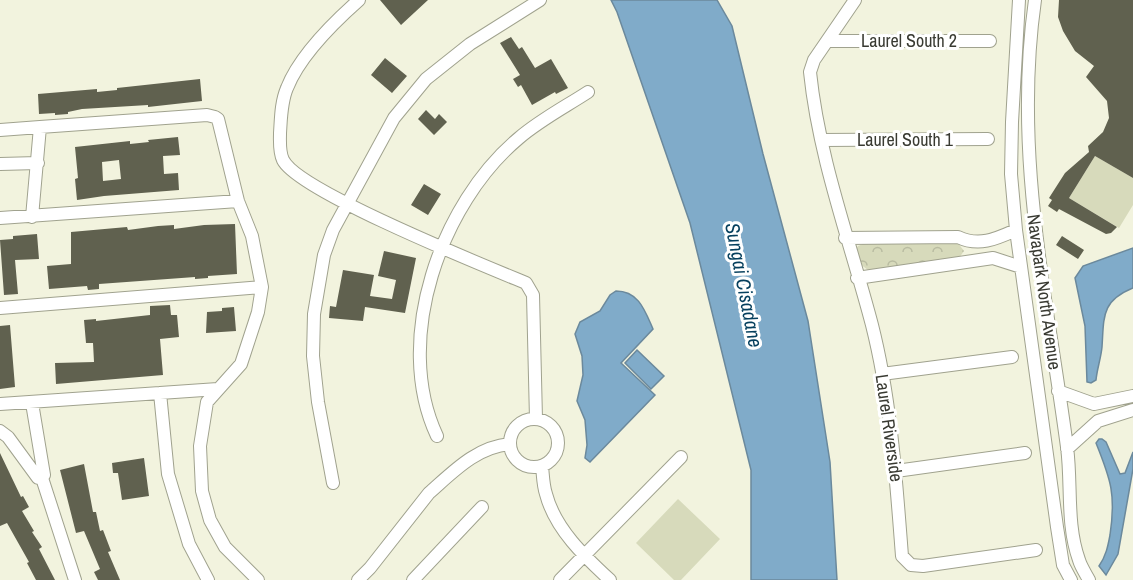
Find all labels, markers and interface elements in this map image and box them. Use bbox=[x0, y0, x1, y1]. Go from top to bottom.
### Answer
street label: Laurel South 2 bbox=[861, 28, 957, 53]
street label: Laurel South 1 bbox=[857, 127, 954, 152]
street label: Navapark North Avenue bbox=[1021, 213, 1068, 371]
water label: Sungai Cisadane bbox=[719, 220, 770, 350]
street label: Laurel Riverside bbox=[870, 373, 909, 483]

